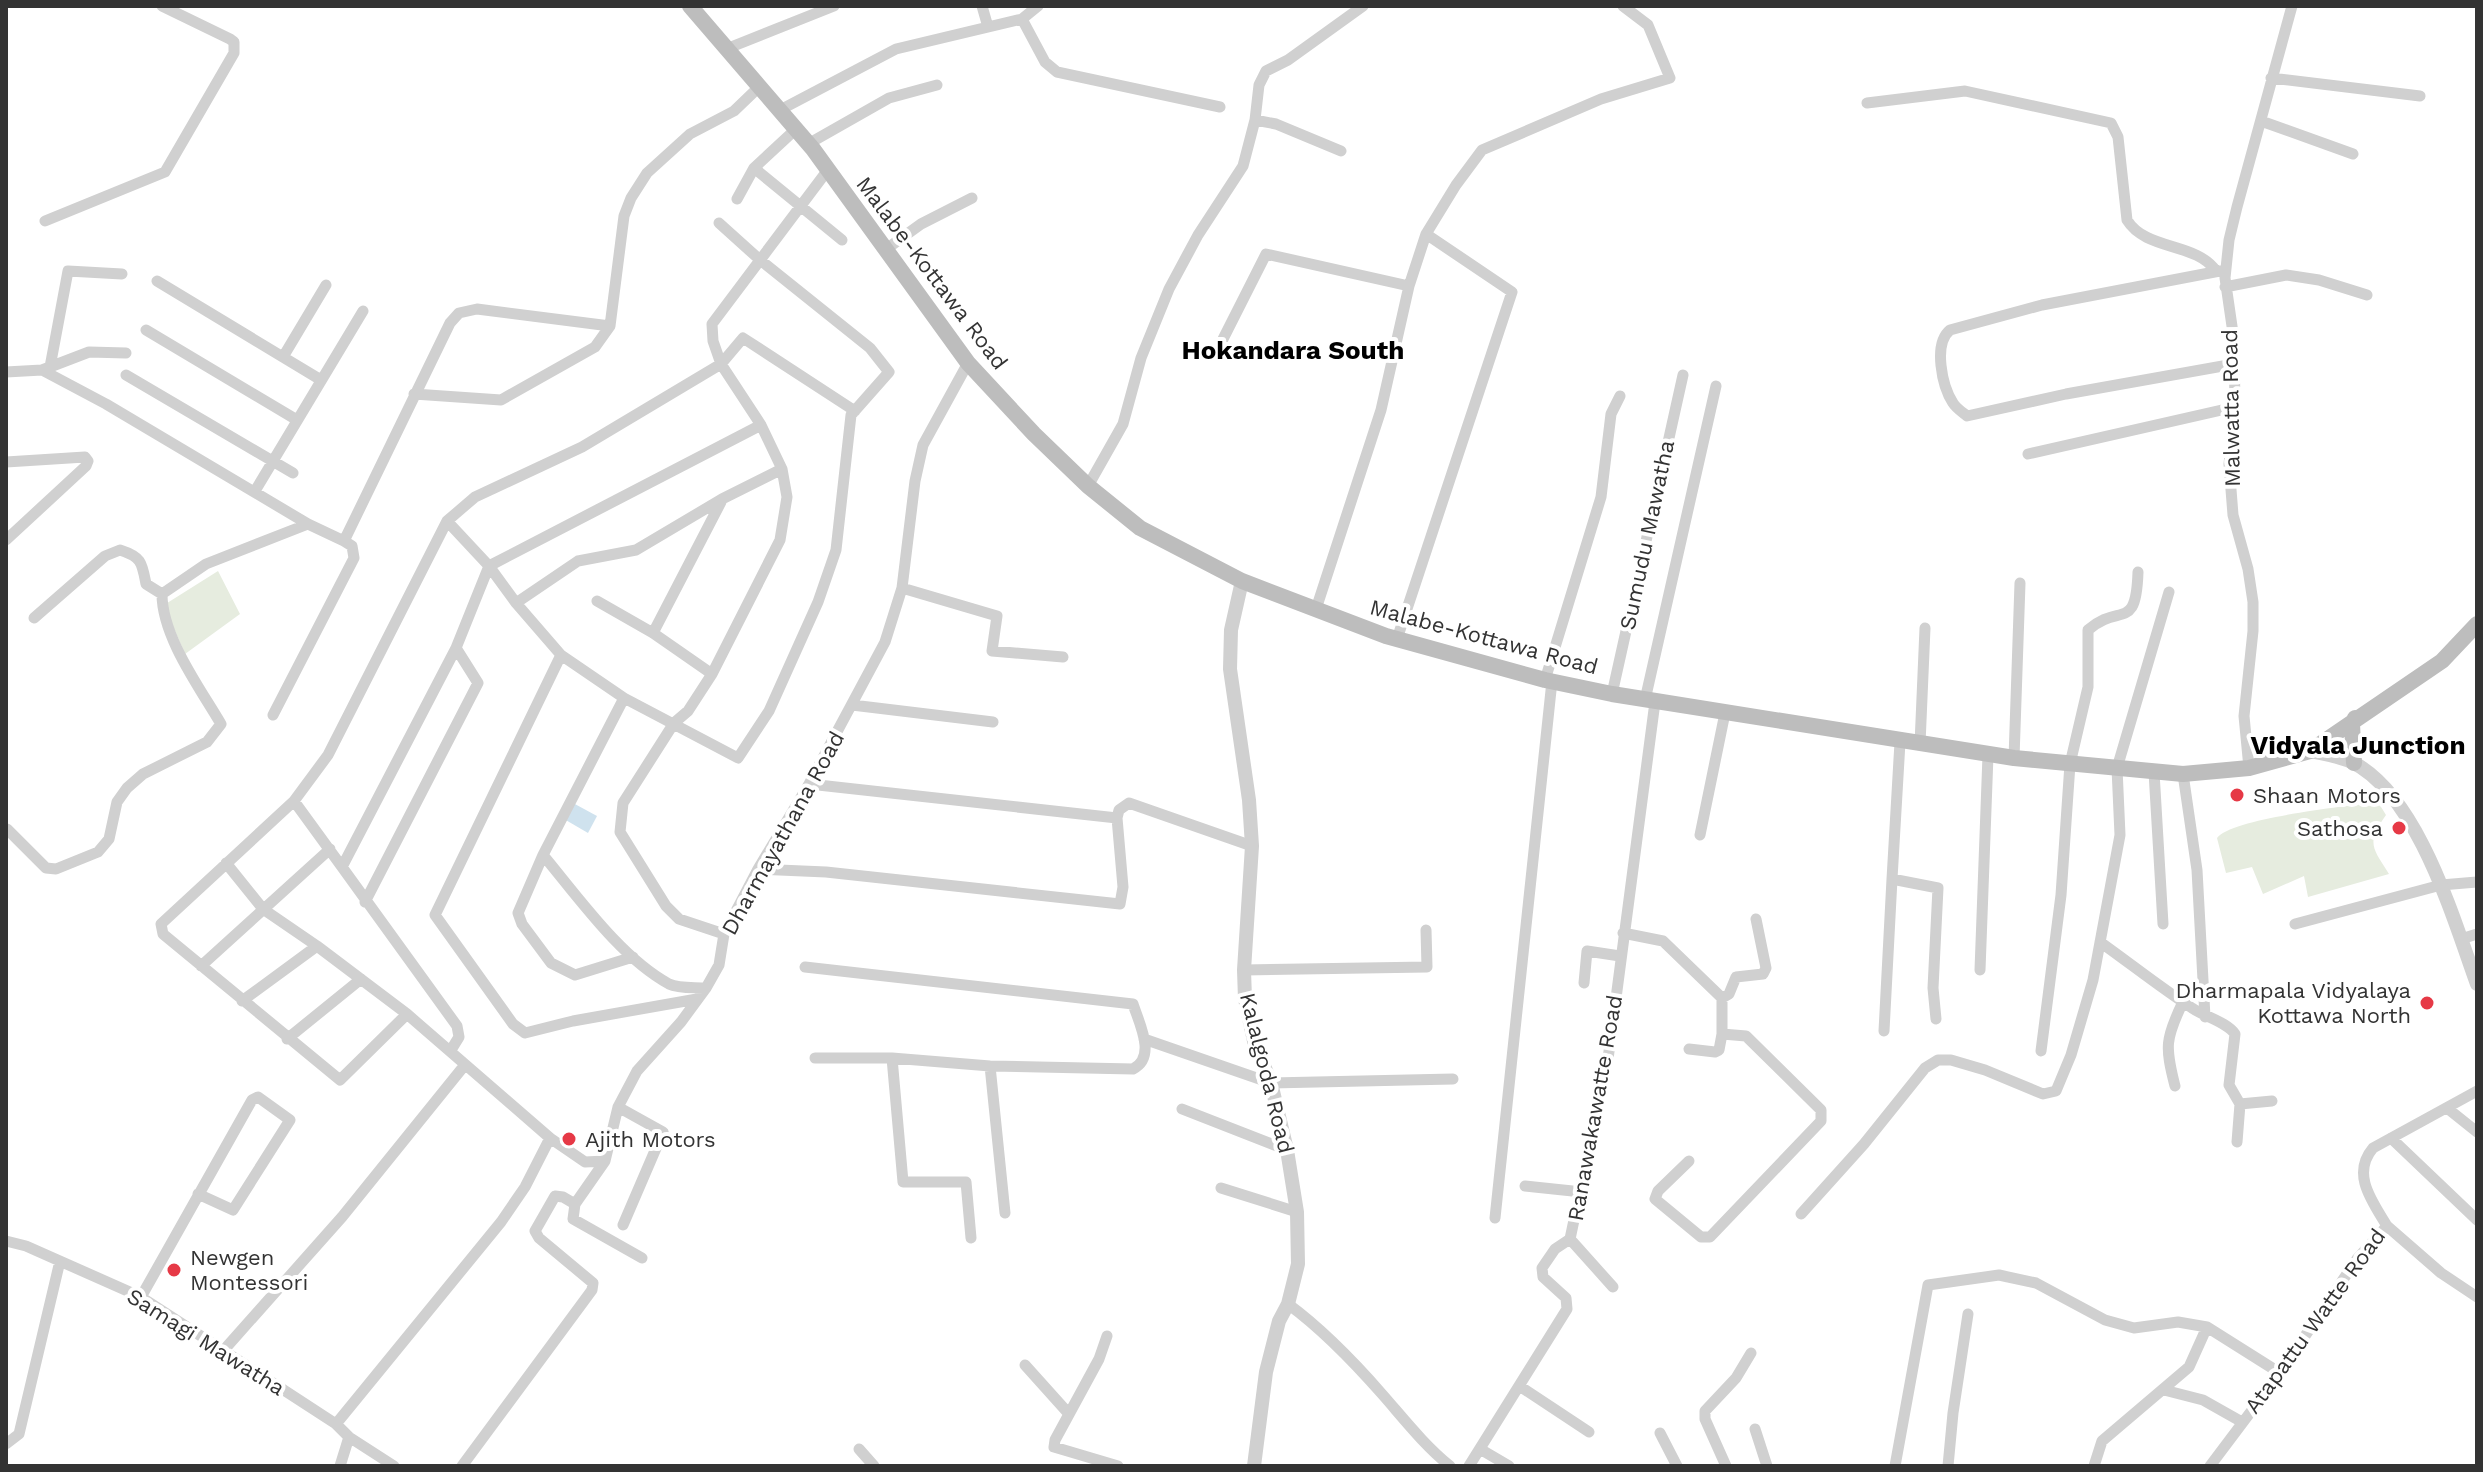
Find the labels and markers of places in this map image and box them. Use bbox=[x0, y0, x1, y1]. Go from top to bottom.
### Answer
place label: Shaan Motors bbox=[2253, 783, 2401, 808]
marker: Shaan Motors bbox=[2228, 786, 2246, 804]
place label: Sathosa bbox=[2297, 816, 2383, 841]
marker: Sathosa bbox=[2390, 819, 2408, 837]
place label: Dharmapala Vidyalaya Kottawa North bbox=[2176, 978, 2411, 1028]
marker: Dharmapala Vidyalaya Kottawa North bbox=[2418, 994, 2436, 1012]
place label: Ajith Motors bbox=[585, 1127, 716, 1152]
marker: Ajith Motors bbox=[560, 1130, 578, 1148]
place label: Newgen Montessori bbox=[190, 1245, 308, 1295]
marker: Newgen Montessori bbox=[165, 1261, 183, 1279]

